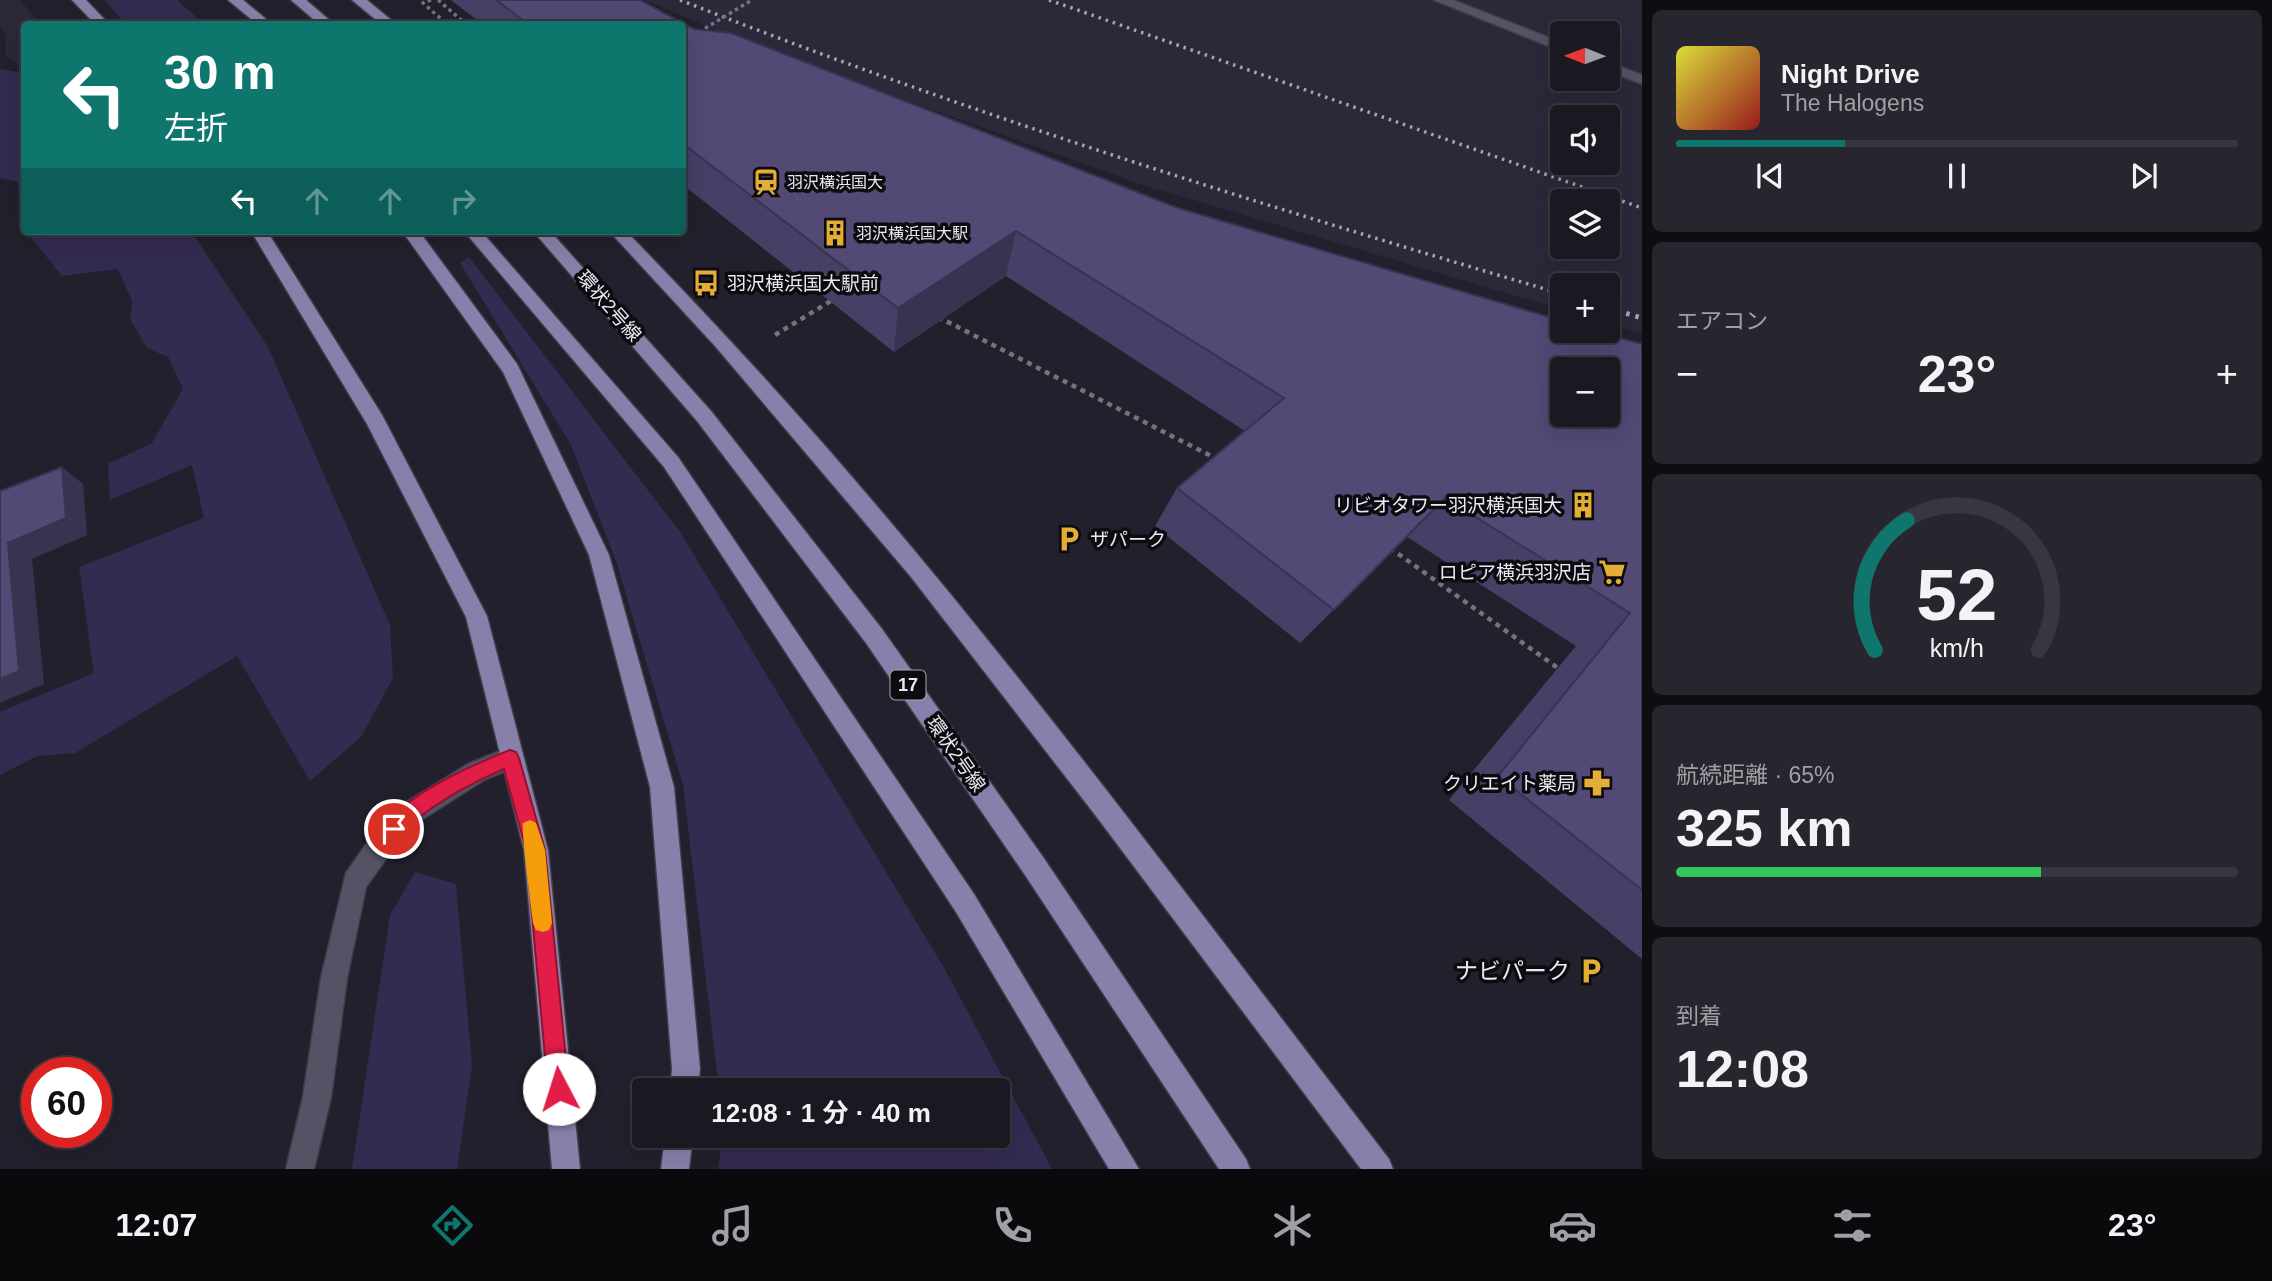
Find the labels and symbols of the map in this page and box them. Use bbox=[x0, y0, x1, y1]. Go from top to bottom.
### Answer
north arrow bbox=[1550, 21, 1620, 91]
station icon: 羽沢横浜国大 bbox=[751, 167, 781, 197]
place label: 羽沢横浜国大 bbox=[787, 174, 883, 191]
building icon: 羽沢横浜国大駅 bbox=[820, 218, 850, 248]
place label: 羽沢横浜国大駅 bbox=[856, 225, 968, 242]
street label: 環状2号線 bbox=[573, 266, 645, 346]
bus stop icon: 羽沢横浜国大駅前 bbox=[691, 268, 721, 298]
place label: 羽沢横浜国大駅前 bbox=[727, 273, 879, 294]
building icon: リビオタワー羽沢横浜国大 bbox=[1568, 490, 1598, 520]
place label: リビオタワー羽沢横浜国大 bbox=[1334, 495, 1562, 516]
parking icon: ザパーク bbox=[1054, 524, 1084, 554]
place label: ザパーク bbox=[1090, 529, 1166, 550]
supermarket icon: ロピア横浜羽沢店 bbox=[1597, 557, 1627, 587]
place label: ロピア横浜羽沢店 bbox=[1439, 562, 1591, 583]
road number: 17 bbox=[890, 670, 926, 700]
street label: 環状2号線 bbox=[923, 713, 989, 795]
pharmacy icon: クリエイト薬局 bbox=[1582, 768, 1612, 798]
place label: クリエイト薬局 bbox=[1443, 773, 1576, 794]
pin bbox=[364, 799, 424, 859]
parking icon: ナビパーク bbox=[1576, 956, 1606, 986]
place label: ナビパーク bbox=[1455, 958, 1570, 984]
position arrow bbox=[522, 1052, 596, 1126]
speed limit sign: 60 bbox=[21, 1057, 112, 1148]

